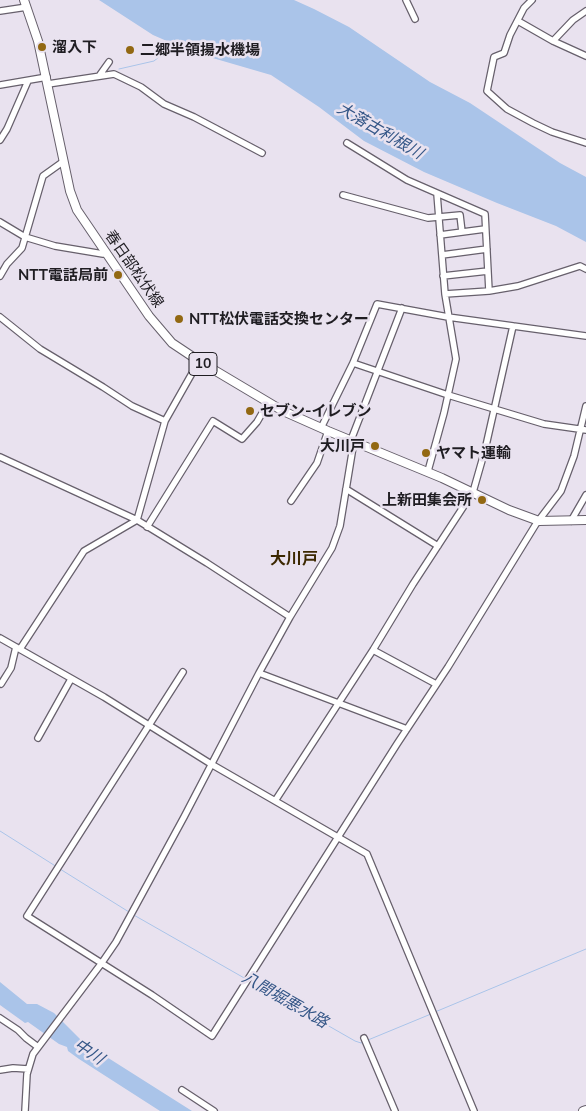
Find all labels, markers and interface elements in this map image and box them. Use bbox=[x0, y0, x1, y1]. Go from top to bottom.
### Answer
place label: 溜入下 bbox=[52, 38, 97, 56]
marker: 溜入下 bbox=[36, 41, 48, 53]
place label: 二郷半領揚水機場 bbox=[140, 41, 260, 59]
marker: 二郷半領揚水機場 bbox=[124, 44, 136, 56]
water label: 大落古利根川 bbox=[334, 99, 426, 163]
street label: 春日部松伏線 bbox=[101, 227, 167, 311]
place label: NTT電話局前 bbox=[18, 266, 108, 284]
marker: NTT電話局前 bbox=[112, 269, 124, 281]
place label: NTT松伏電話交換センター bbox=[189, 310, 369, 328]
marker: NTT松伏電話交換センター bbox=[173, 313, 185, 325]
road number: 10 bbox=[189, 352, 217, 376]
place label: セブン-イレブン bbox=[260, 402, 372, 420]
marker: セブン-イレブン bbox=[244, 405, 256, 417]
place label: 大川戸 bbox=[320, 437, 365, 455]
marker: 大川戸 bbox=[369, 440, 381, 452]
place label: ヤマト運輸 bbox=[436, 444, 511, 462]
marker: ヤマト運輸 bbox=[420, 447, 432, 459]
place label: 上新田集会所 bbox=[382, 491, 472, 509]
marker: 上新田集会所 bbox=[476, 494, 488, 506]
district label: 大川戸 bbox=[270, 549, 318, 569]
water label: 八間堀悪水路 bbox=[239, 968, 331, 1032]
water label: 中川 bbox=[70, 1035, 108, 1069]

